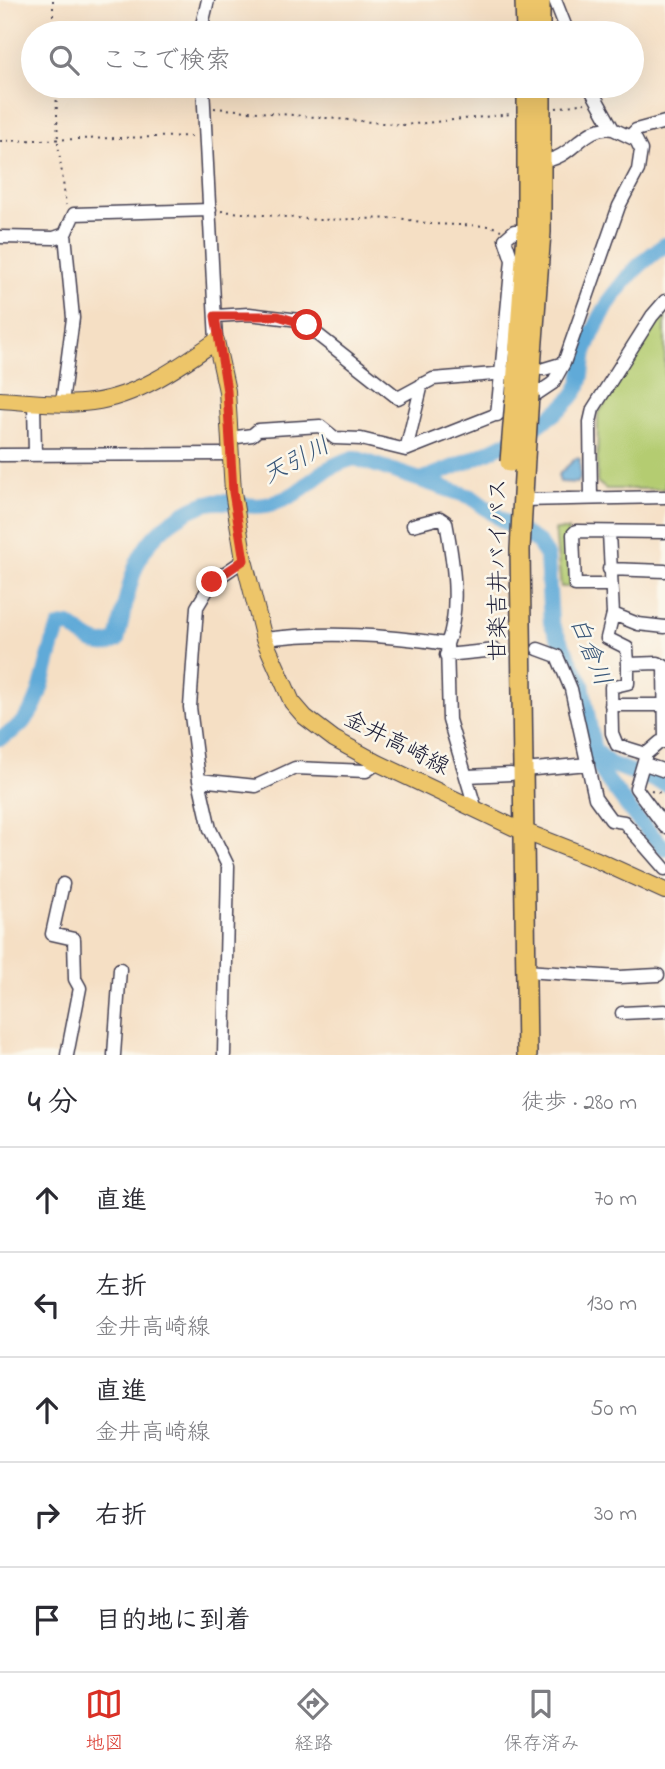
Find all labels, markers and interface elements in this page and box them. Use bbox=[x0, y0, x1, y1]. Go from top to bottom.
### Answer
search box bbox=[21, 21, 644, 98]
icon: search bbox=[45, 41, 83, 79]
text: ここで検索 bbox=[101, 43, 231, 81]
route start bbox=[291, 309, 322, 340]
water label: 天引川 bbox=[257, 430, 337, 494]
street label: 甘楽吉井バイパス bbox=[483, 478, 516, 662]
route end bbox=[196, 566, 227, 597]
water label: 白倉川 bbox=[559, 612, 619, 692]
street label: 金井高崎線 bbox=[337, 703, 455, 785]
text: 4 分 bbox=[28, 1082, 78, 1126]
text: 徒歩 · 280 m bbox=[521, 1087, 637, 1120]
icon: ahead bbox=[28, 1181, 66, 1219]
text: 直進 bbox=[95, 1183, 147, 1221]
text: 70 m bbox=[594, 1183, 637, 1216]
text: 左折 bbox=[95, 1269, 147, 1307]
icon: left bbox=[28, 1286, 66, 1324]
text: 130 m bbox=[587, 1288, 637, 1321]
text: 金井高崎線 bbox=[95, 1312, 210, 1345]
text: 直進 bbox=[95, 1374, 147, 1412]
icon: ahead bbox=[28, 1391, 66, 1429]
text: 50 m bbox=[590, 1393, 637, 1426]
text: 金井高崎線 bbox=[95, 1417, 210, 1450]
icon: right bbox=[28, 1496, 66, 1534]
text: 右折 bbox=[95, 1498, 147, 1536]
text: 30 m bbox=[594, 1498, 637, 1531]
icon: arrive bbox=[28, 1601, 66, 1639]
text: 目的地に到着 bbox=[95, 1603, 251, 1641]
tab: 地図 bbox=[85, 1685, 124, 1758]
tab: 経路 bbox=[294, 1685, 333, 1758]
tab: 保存済み bbox=[503, 1685, 580, 1758]

